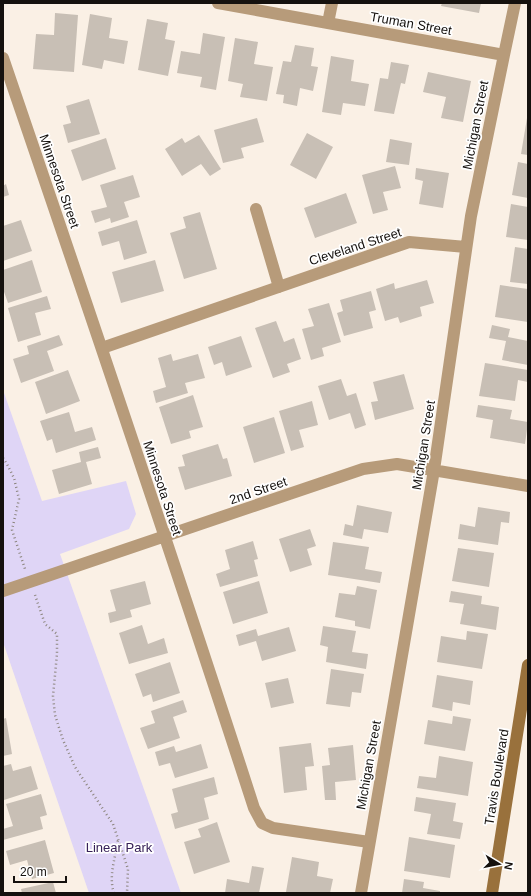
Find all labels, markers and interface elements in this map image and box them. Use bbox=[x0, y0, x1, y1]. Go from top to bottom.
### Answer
street label: Truman Street bbox=[369, 9, 453, 38]
street label: Michigan Street bbox=[460, 79, 492, 171]
street label: Minnesota Street bbox=[36, 132, 83, 230]
street label: Cleveland Street bbox=[307, 224, 404, 268]
street label: Michigan Street bbox=[409, 399, 438, 491]
street label: Minnesota Street bbox=[140, 439, 185, 538]
street label: 2nd Street bbox=[227, 473, 289, 507]
street label: Michigan Street bbox=[353, 719, 384, 811]
street label: Travis Boulevard bbox=[481, 728, 511, 826]
park label: Linear Park bbox=[86, 840, 153, 855]
north arrow bbox=[479, 844, 519, 884]
scale bar bbox=[14, 858, 66, 884]
text: N bbox=[502, 861, 515, 871]
text: 20 m bbox=[20, 865, 47, 879]

